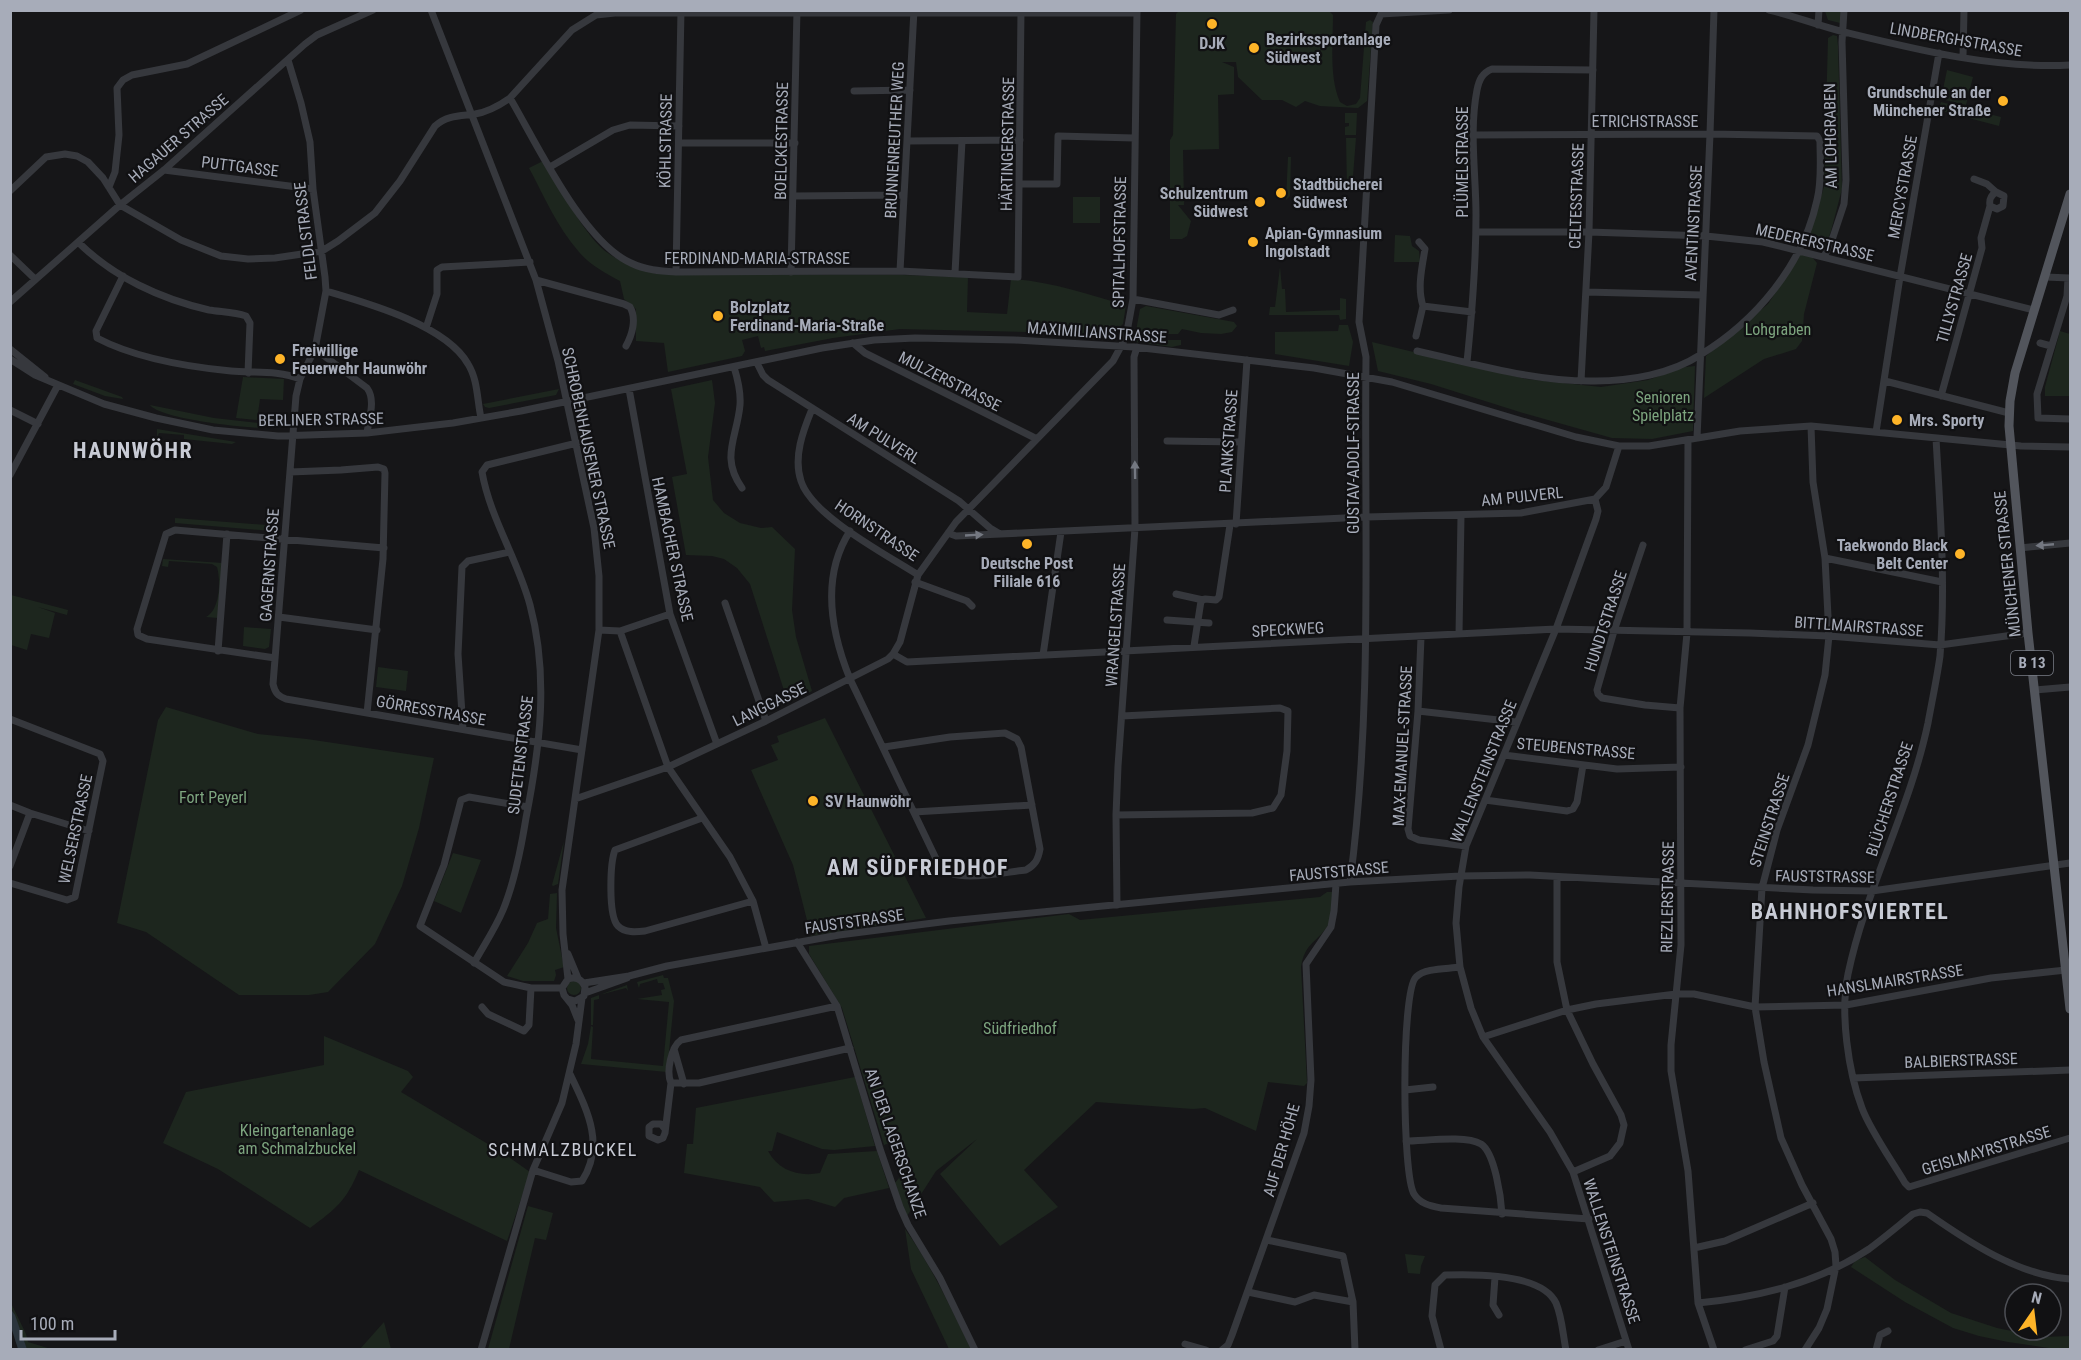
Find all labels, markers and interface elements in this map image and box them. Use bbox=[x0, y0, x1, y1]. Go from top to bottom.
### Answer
marker: DJK bbox=[1205, 17, 1219, 31]
street label: LINDBERGHSTRASSE bbox=[1888, 18, 2024, 60]
place label: Bezirkssportanlage Südwest bbox=[1266, 30, 1391, 67]
place label: DJK bbox=[1199, 34, 1225, 53]
marker: Bezirkssportanlage Südwest bbox=[1247, 41, 1261, 55]
street label: BRUNNENREUTHER WEG bbox=[881, 61, 908, 219]
street label: HÄRTINGERSTRASSE bbox=[997, 77, 1018, 211]
street label: BOELCKESTRASSE bbox=[771, 82, 792, 200]
street label: AM LOHGRABEN bbox=[1820, 83, 1841, 189]
place label: Grundschule an der Münchener Straße bbox=[1867, 83, 1991, 120]
street label: HAGAUER STRASSE bbox=[125, 90, 232, 187]
street label: KÖHLSTRASSE bbox=[655, 94, 676, 188]
marker: Grundschule an der Münchener Straße bbox=[1996, 94, 2010, 108]
street label: PLÜMELSTRASSE bbox=[1453, 106, 1472, 218]
street label: ETRICHSTRASSE bbox=[1592, 112, 1698, 131]
street label: MERCYSTRASSE bbox=[1884, 134, 1921, 240]
street label: CELTESSTRASSE bbox=[1565, 143, 1588, 249]
street label: PUTTGASSE bbox=[200, 152, 280, 181]
street label: AVENTINSTRASSE bbox=[1681, 164, 1706, 282]
place label: Stadtbücherei Südwest bbox=[1293, 175, 1382, 212]
street label: SPITALHOFSTRASSE bbox=[1109, 176, 1130, 308]
street label: FELDLSTRASSE bbox=[290, 181, 321, 281]
place label: Schulzentrum Südwest bbox=[1160, 184, 1248, 221]
marker: Stadtbücherei Südwest bbox=[1274, 186, 1288, 200]
marker: Schulzentrum Südwest bbox=[1253, 195, 1267, 209]
street label: MEDERERSTRASSE bbox=[1754, 220, 1876, 265]
place label: Apian-Gymnasium Ingolstadt bbox=[1265, 224, 1382, 261]
marker: Apian-Gymnasium Ingolstadt bbox=[1246, 235, 1260, 249]
street label: FERDINAND-MARIA-STRASSE bbox=[664, 249, 850, 268]
street label: TILLYSTRASSE bbox=[1933, 251, 1976, 345]
place label: Bolzplatz Ferdinand-Maria-Straße bbox=[730, 298, 885, 335]
marker: Bolzplatz Ferdinand-Maria-Straße bbox=[711, 309, 725, 323]
street label: MAXIMILIANSTRASSE bbox=[1026, 318, 1168, 347]
park label: Lohgraben bbox=[1745, 320, 1811, 339]
place label: Freiwillige Feuerwehr Haunwöhr bbox=[292, 341, 427, 378]
street label: SCHROBENHAUSENER STRASSE bbox=[558, 346, 619, 551]
street label: MULZERSTRASSE bbox=[895, 347, 1004, 415]
marker: Freiwillige Feuerwehr Haunwöhr bbox=[273, 352, 287, 366]
street label: GUSTAV-ADOLF-STRASSE bbox=[1344, 372, 1363, 534]
park label: Senioren Spielplatz bbox=[1632, 388, 1694, 425]
street label: PLANKSTRASSE bbox=[1215, 389, 1242, 493]
street label: BERLINER STRASSE bbox=[258, 409, 384, 430]
street label: AM PULVERL bbox=[844, 409, 924, 468]
place label: Mrs. Sporty bbox=[1909, 411, 1984, 430]
marker: Mrs. Sporty bbox=[1890, 413, 1904, 427]
district label: HAUNWÖHR bbox=[73, 438, 193, 463]
one-way arrow bbox=[1130, 460, 1139, 479]
street label: HAMBACHER STRASSE bbox=[648, 475, 697, 623]
street label: AM PULVERL bbox=[1480, 483, 1564, 510]
street label: MÜNCHENER STRASSE bbox=[1990, 490, 2025, 638]
street label: HORNSTRASSE bbox=[831, 495, 922, 565]
street label: GAGERNSTRASSE bbox=[256, 508, 283, 622]
one-way arrow bbox=[964, 530, 983, 539]
place label: Taekwondo Black Belt Center bbox=[1837, 536, 1948, 573]
marker: Deutsche Post Filiale 616 bbox=[1020, 537, 1034, 551]
one-way arrow bbox=[2035, 540, 2054, 550]
marker: Taekwondo Black Belt Center bbox=[1953, 547, 1967, 561]
place label: Deutsche Post Filiale 616 bbox=[981, 554, 1073, 591]
street label: WRANGELSTRASSE bbox=[1102, 563, 1129, 687]
street label: HUNDTSTRASSE bbox=[1580, 568, 1631, 674]
street label: BITTLMAIRSTRASSE bbox=[1794, 612, 1924, 641]
street label: SPECKWEG bbox=[1251, 618, 1325, 641]
road number: B 13 bbox=[2011, 651, 2053, 675]
street label: MAX-EMANUEL-STRASSE bbox=[1389, 665, 1416, 827]
street label: LANGGASSE bbox=[729, 678, 809, 730]
street label: GÖRRESSTRASSE bbox=[375, 691, 487, 730]
street label: SUDETENSTRASSE bbox=[504, 694, 537, 816]
street label: WALLENSTEINSTRASSE bbox=[1446, 697, 1521, 845]
street label: STEUBENSTRASSE bbox=[1516, 734, 1636, 763]
street label: BLÜCHERSTRASSE bbox=[1862, 739, 1917, 859]
street label: STEINSTRASSE bbox=[1745, 771, 1794, 869]
street label: WELSERSTRASSE bbox=[55, 773, 96, 886]
park label: Fort Peyerl bbox=[179, 788, 247, 807]
place label: SV Haunwöhr bbox=[825, 792, 911, 811]
marker: SV Haunwöhr bbox=[806, 794, 820, 808]
street label: RIEZLERSTRASSE bbox=[1657, 841, 1678, 953]
district label: AM SÜDFRIEDHOF bbox=[827, 855, 1009, 880]
street label: FAUSTSTRASSE bbox=[1288, 858, 1390, 885]
street label: FAUSTSTRASSE bbox=[1775, 866, 1875, 887]
district label: BAHNHOFSVIERTEL bbox=[1751, 899, 1949, 924]
street label: FAUSTSTRASSE bbox=[803, 905, 905, 938]
street label: HANSLMAIRSTRASSE bbox=[1825, 960, 1965, 1001]
park label: Südfriedhof bbox=[983, 1019, 1057, 1038]
street label: BALBIERSTRASSE bbox=[1904, 1049, 2018, 1072]
street label: AN DER LAGERSCHANZE bbox=[861, 1065, 930, 1221]
street label: AUF DER HÖHE bbox=[1259, 1101, 1304, 1199]
park label: Kleingartenanlage am Schmalzbuckel bbox=[238, 1121, 356, 1158]
street label: GEISLMAYRSTRASSE bbox=[1919, 1122, 2053, 1179]
district label: SCHMALZBUCKEL bbox=[488, 1139, 638, 1160]
street label: WALLENSTEINSTRASSE bbox=[1579, 1176, 1644, 1326]
north arrow bbox=[2003, 1282, 2063, 1342]
text: N bbox=[2029, 1288, 2044, 1308]
scale bar bbox=[21, 1303, 116, 1341]
text: 100 m bbox=[30, 1313, 74, 1334]

